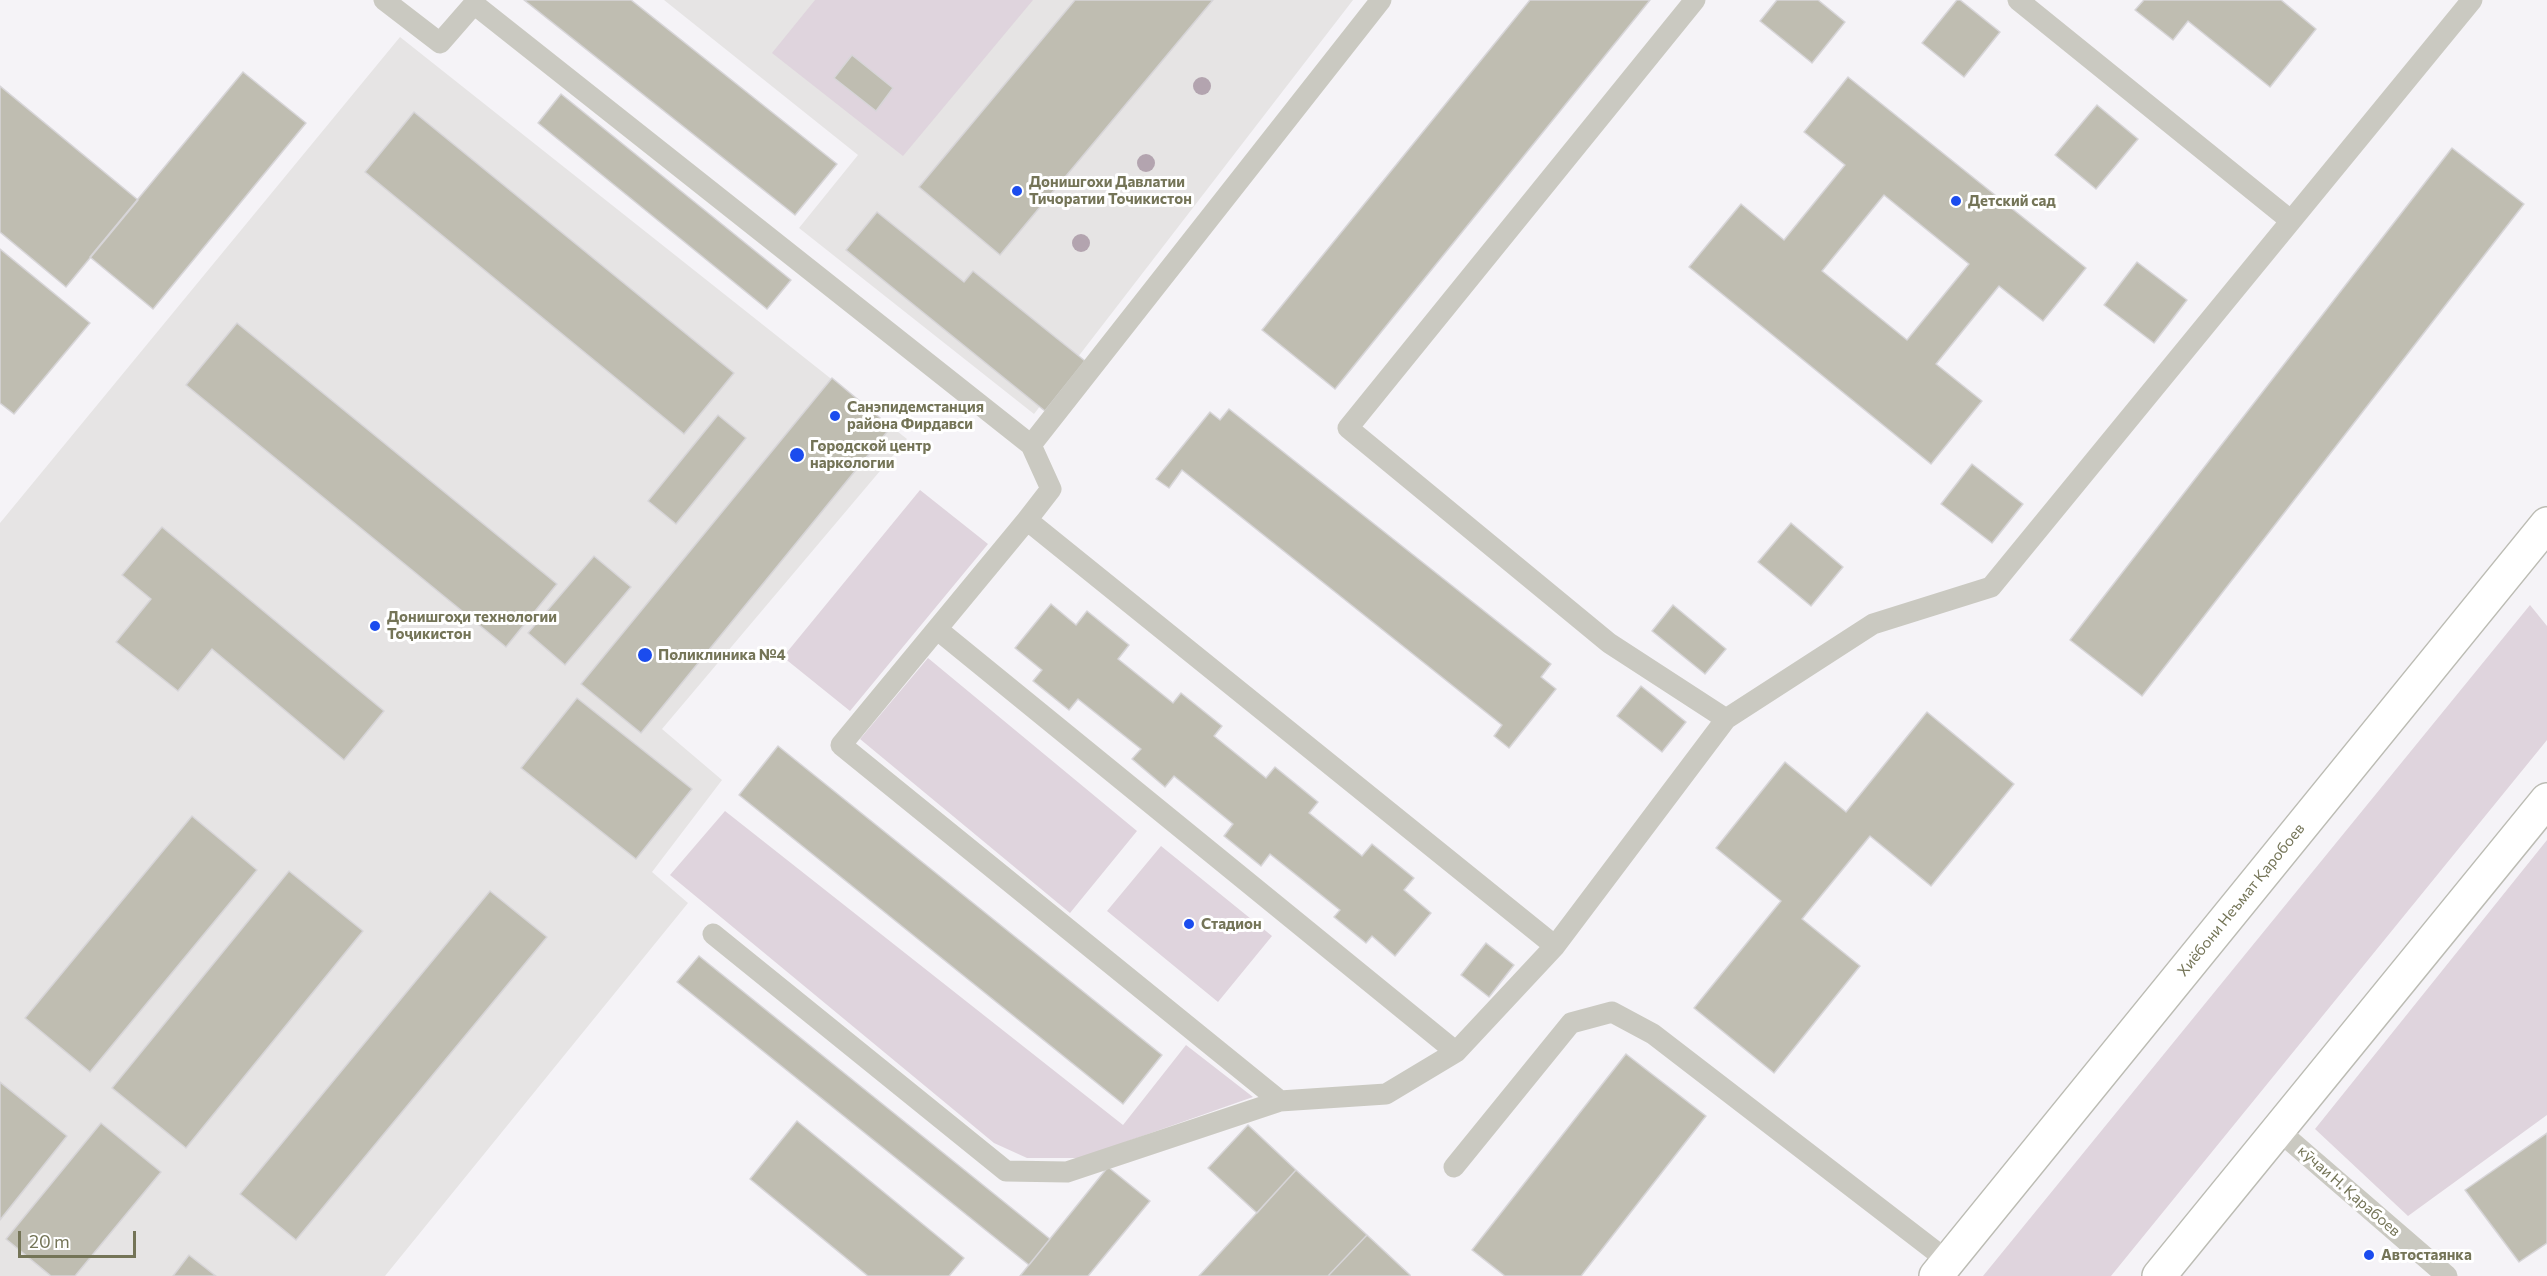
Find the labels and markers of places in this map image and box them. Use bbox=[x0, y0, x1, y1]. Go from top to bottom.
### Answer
place label: Донишгохи Давлатии Тичоратии Точикистон bbox=[1029, 173, 1192, 208]
marker: Донишгохи Давлатии Тичоратии Точикистон bbox=[1010, 184, 1024, 198]
place label: Детский сад bbox=[1968, 192, 2056, 210]
marker: Детский сад bbox=[1949, 194, 1963, 208]
place label: Санэпидемстанция района Фирдавси bbox=[847, 398, 984, 433]
marker: Санэпидемстанция района Фирдавси bbox=[828, 409, 842, 423]
place label: Городской центр наркологии bbox=[810, 437, 931, 472]
marker: Городской центр наркологии bbox=[788, 446, 806, 464]
place label: Донишгоҳи технологии Тоҷикистон bbox=[387, 608, 557, 643]
marker: Донишгоҳи технологии Тоҷикистон bbox=[368, 619, 382, 633]
marker: Поликлиника №4 bbox=[636, 646, 654, 664]
place label: Поликлиника №4 bbox=[658, 646, 786, 664]
place label: Стадион bbox=[1201, 915, 1262, 933]
marker: Стадион bbox=[1182, 917, 1196, 931]
place label: Автостаянка bbox=[2381, 1246, 2472, 1264]
marker: Автостаянка bbox=[2362, 1248, 2376, 1262]

